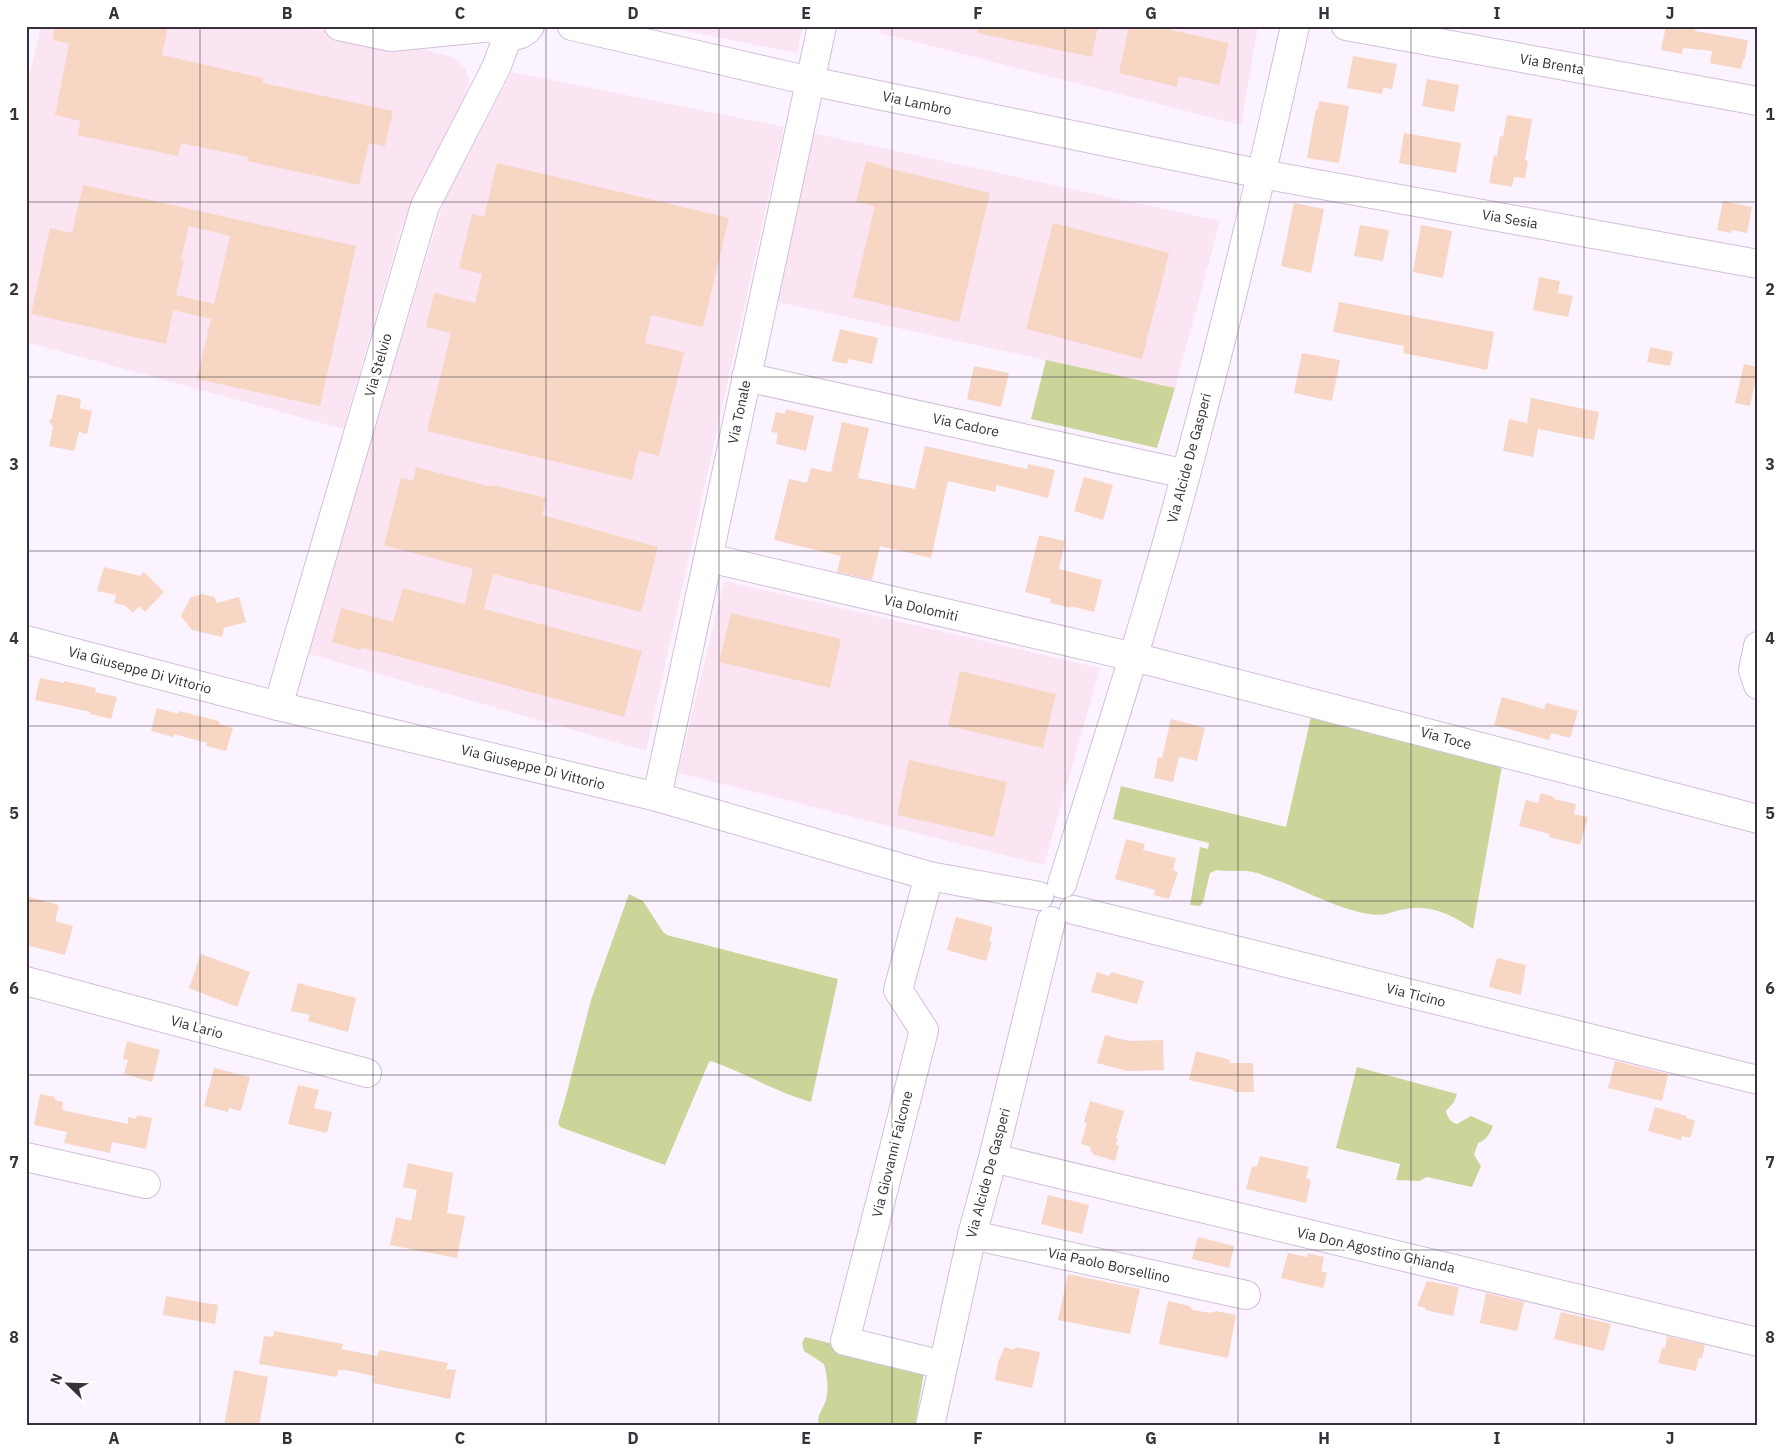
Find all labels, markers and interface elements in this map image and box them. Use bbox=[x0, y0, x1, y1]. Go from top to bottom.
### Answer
text: A bbox=[109, 3, 120, 23]
text: B bbox=[282, 3, 293, 23]
text: C bbox=[455, 3, 465, 23]
text: D bbox=[627, 3, 639, 23]
text: E bbox=[801, 3, 811, 23]
text: F bbox=[973, 3, 983, 23]
text: G bbox=[1145, 3, 1157, 23]
text: H bbox=[1318, 3, 1330, 23]
text: I bbox=[1494, 3, 1501, 23]
text: J bbox=[1666, 3, 1674, 23]
street label: Via Brenta bbox=[1518, 49, 1586, 79]
street label: Via Lambro bbox=[881, 87, 954, 119]
text: 1 bbox=[9, 104, 19, 124]
text: 1 bbox=[1765, 104, 1775, 124]
street label: Via Sesia bbox=[1481, 205, 1540, 233]
text: 2 bbox=[9, 279, 19, 299]
text: 2 bbox=[1765, 279, 1775, 299]
street label: Via Stelvio bbox=[360, 331, 396, 399]
street label: Via Tonale bbox=[723, 378, 755, 446]
street label: Via Alcide De Gasperi bbox=[1163, 391, 1215, 525]
street label: Via Cadore bbox=[931, 409, 1001, 441]
text: 3 bbox=[9, 454, 19, 474]
text: 3 bbox=[1765, 454, 1775, 474]
street label: Via Dolomiti bbox=[882, 591, 960, 625]
text: 4 bbox=[9, 628, 19, 648]
text: 4 bbox=[1765, 628, 1775, 648]
street label: Via Giuseppe Di Vittorio bbox=[66, 642, 214, 698]
street label: Via Toce bbox=[1418, 723, 1474, 754]
street label: Via Giuseppe Di Vittorio bbox=[459, 740, 607, 794]
text: 5 bbox=[9, 803, 19, 823]
text: 5 bbox=[1765, 803, 1775, 823]
text: 6 bbox=[9, 978, 19, 998]
text: 6 bbox=[1765, 978, 1775, 998]
street label: Via Ticino bbox=[1384, 979, 1448, 1011]
street label: Via Lario bbox=[169, 1011, 225, 1043]
street label: Via Giovanni Falcone bbox=[868, 1089, 916, 1219]
street label: Via Alcide De Gasperi bbox=[962, 1106, 1014, 1240]
text: 7 bbox=[9, 1152, 19, 1172]
text: 7 bbox=[1765, 1152, 1775, 1172]
street label: Via Don Agostino Ghianda bbox=[1295, 1223, 1457, 1277]
street label: Via Paolo Borsellino bbox=[1046, 1243, 1172, 1287]
text: 8 bbox=[9, 1327, 19, 1347]
text: 8 bbox=[1765, 1327, 1775, 1347]
north arrow bbox=[42, 1360, 92, 1410]
text: N bbox=[46, 1371, 66, 1387]
text: A bbox=[109, 1428, 120, 1448]
text: B bbox=[282, 1428, 293, 1448]
text: C bbox=[455, 1428, 465, 1448]
text: D bbox=[627, 1428, 639, 1448]
text: E bbox=[801, 1428, 811, 1448]
text: F bbox=[973, 1428, 983, 1448]
text: G bbox=[1145, 1428, 1157, 1448]
text: H bbox=[1318, 1428, 1330, 1448]
text: I bbox=[1494, 1428, 1501, 1448]
text: J bbox=[1666, 1428, 1674, 1448]

